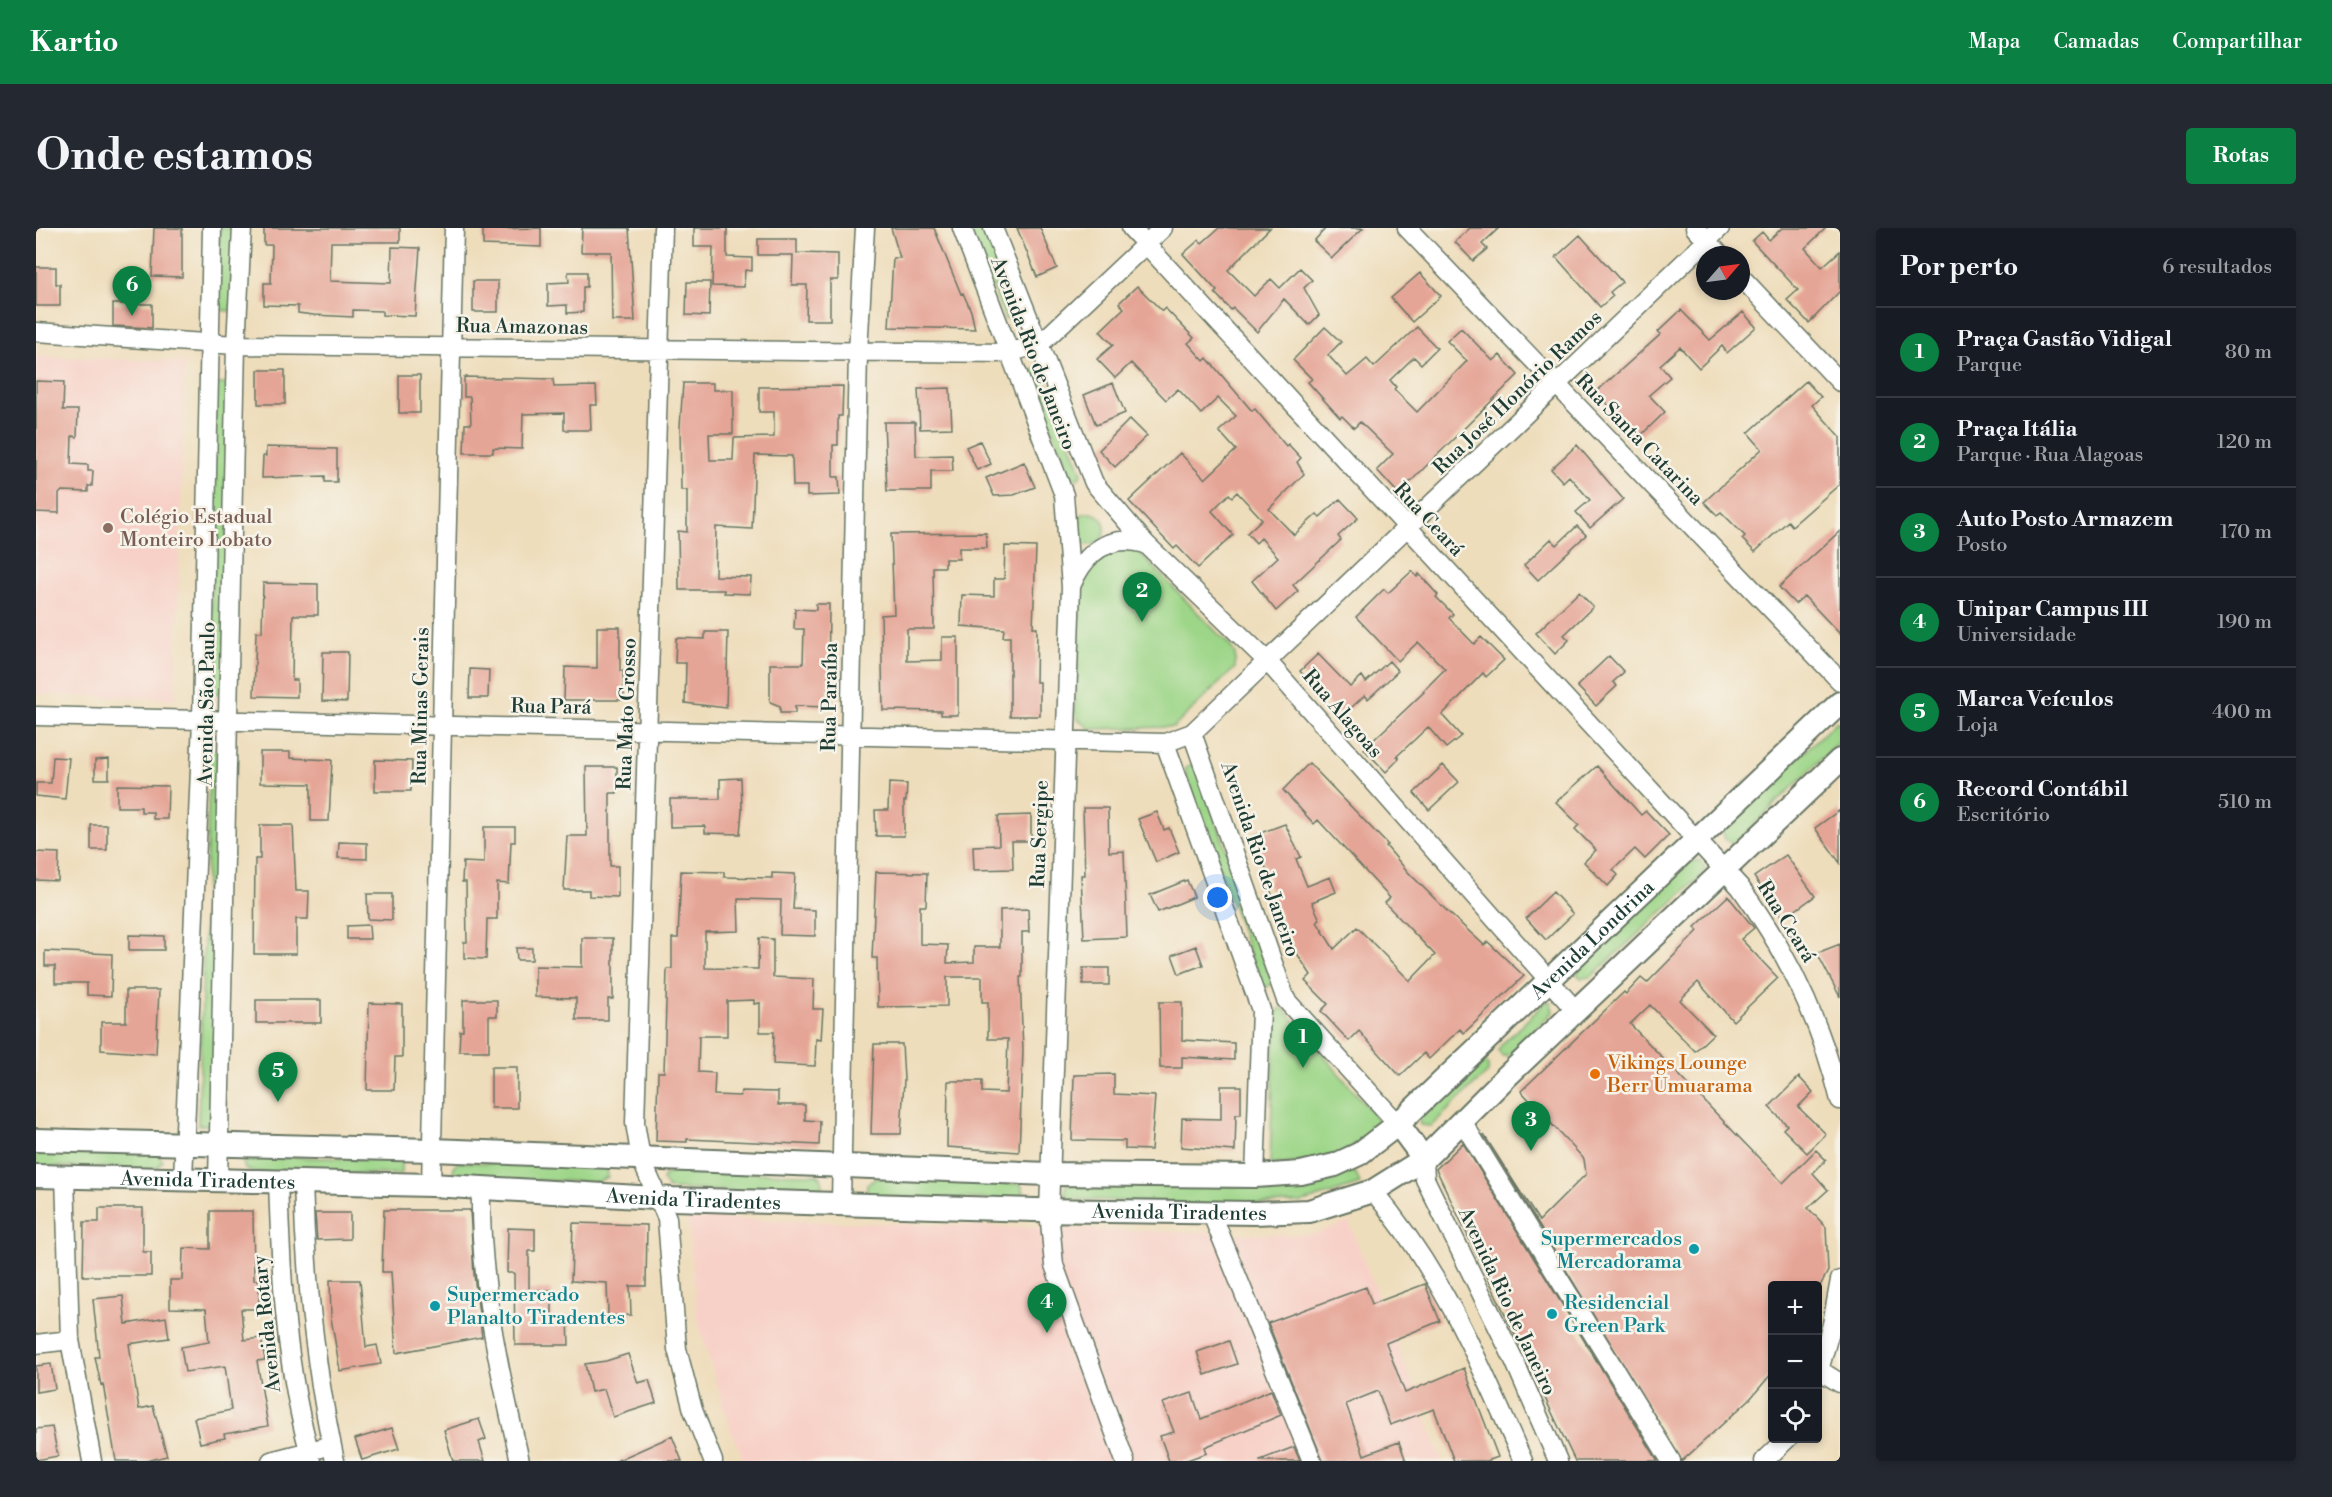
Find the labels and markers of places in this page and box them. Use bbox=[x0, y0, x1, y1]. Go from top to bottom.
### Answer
pin: 6 bbox=[112, 266, 152, 316]
place label: Colégio Estadual Monteiro Lobato bbox=[120, 505, 272, 553]
marker: Colégio Estadual Monteiro Lobato bbox=[101, 521, 115, 535]
pin: 2 bbox=[1122, 572, 1162, 622]
pin: 1 bbox=[1284, 1018, 1322, 1068]
place label: Vikings Lounge Berr Umuarama bbox=[1606, 1051, 1753, 1099]
pin: 5 bbox=[258, 1052, 298, 1102]
marker: Vikings Lounge Berr Umuarama bbox=[1588, 1067, 1602, 1081]
pin: 3 bbox=[1512, 1102, 1550, 1151]
place label: Supermercados Mercadorama bbox=[1541, 1227, 1683, 1275]
marker: Supermercados Mercadorama bbox=[1687, 1242, 1701, 1256]
place label: Supermercado Planalto Tiradentes bbox=[447, 1283, 625, 1331]
pin: 4 bbox=[1028, 1284, 1066, 1333]
place label: Residencial Green Park bbox=[1564, 1291, 1669, 1339]
marker: Supermercado Planalto Tiradentes bbox=[428, 1299, 442, 1313]
marker: Residencial Green Park bbox=[1545, 1307, 1559, 1321]

